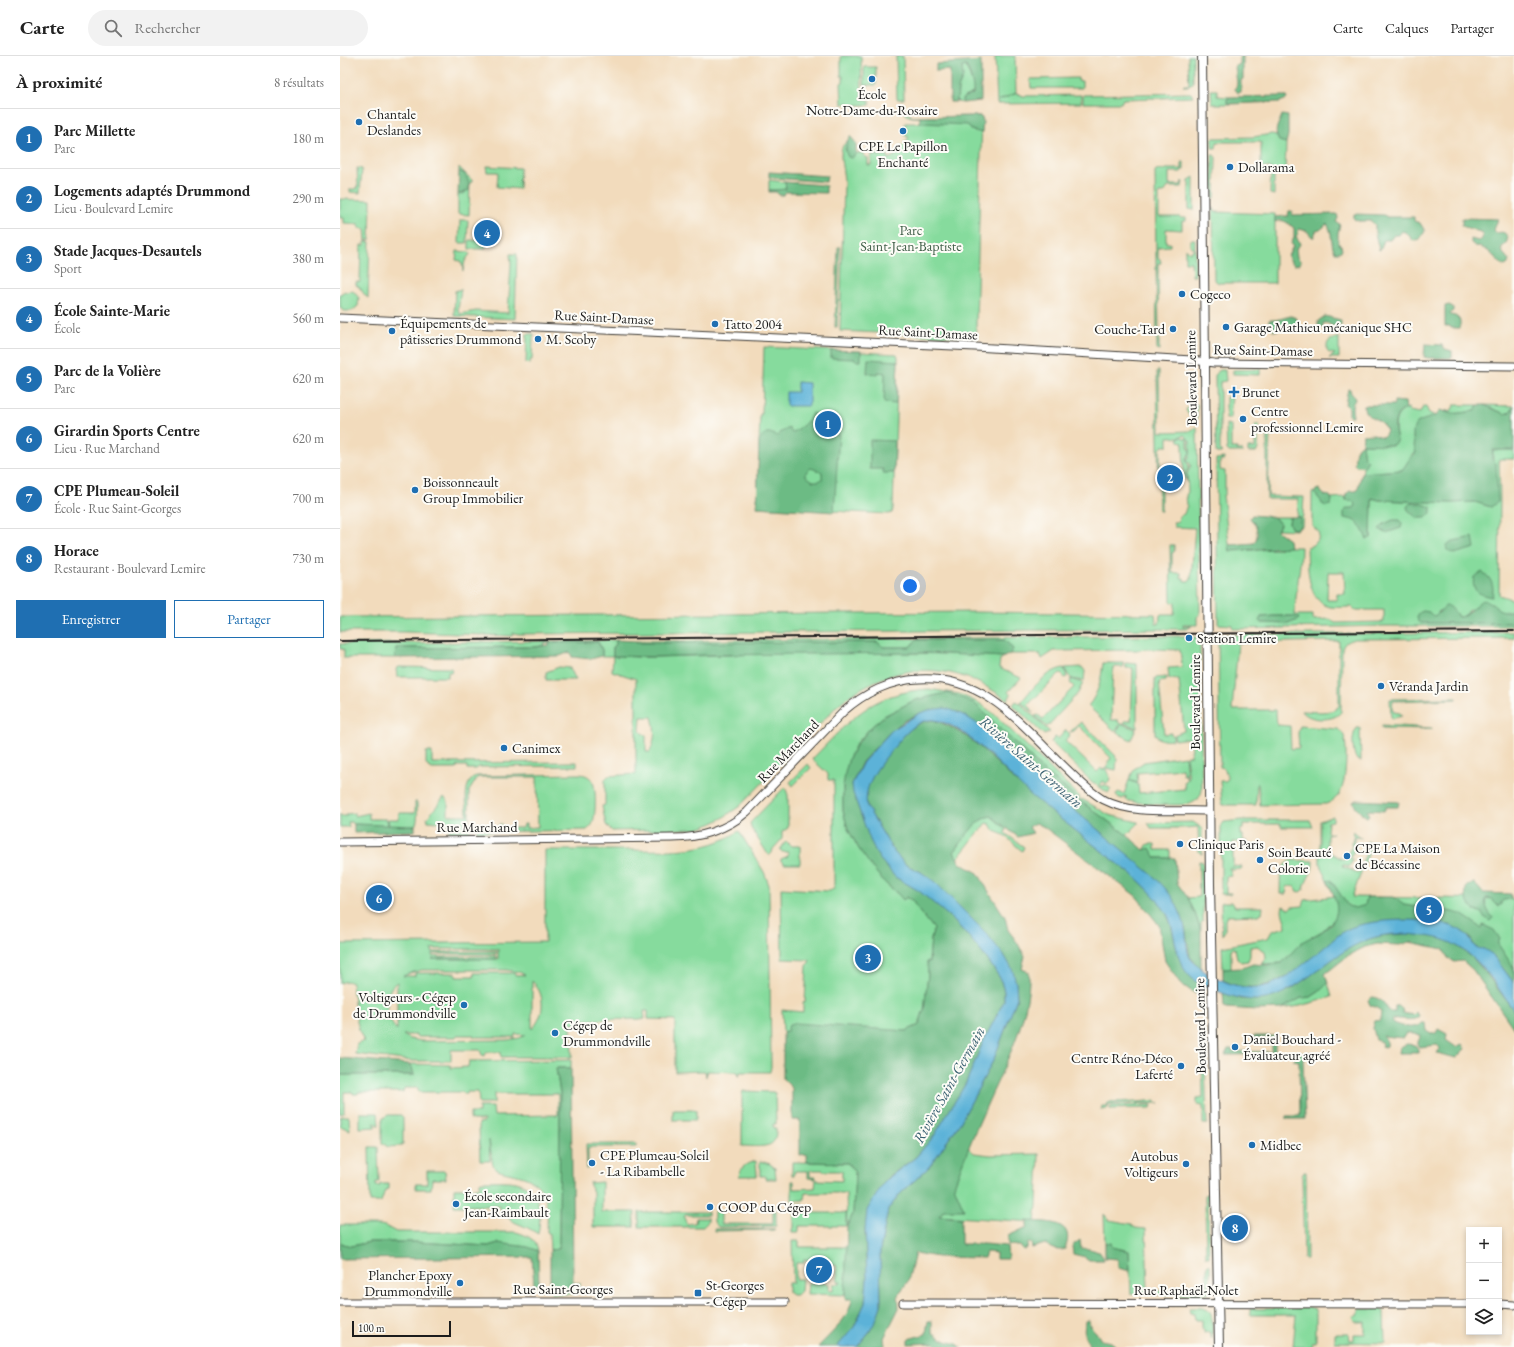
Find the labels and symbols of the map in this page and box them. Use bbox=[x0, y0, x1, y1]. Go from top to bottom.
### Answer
marker: École Notre-Dame-du-Rosaire bbox=[867, 74, 877, 84]
place label: École Notre-Dame-du-Rosaire bbox=[806, 85, 938, 119]
place label: Chantale Deslandes bbox=[367, 105, 421, 139]
marker: Chantale Deslandes bbox=[354, 117, 364, 127]
marker: CPE Le Papillon Enchanté bbox=[898, 126, 908, 136]
place label: CPE Le Papillon Enchanté bbox=[858, 137, 948, 171]
place label: Dollarama bbox=[1238, 158, 1295, 176]
marker: Dollarama bbox=[1225, 162, 1235, 172]
pin: 4 bbox=[474, 218, 500, 248]
park label: Parc Saint-Jean-Baptiste bbox=[860, 221, 962, 255]
place label: Cogeco bbox=[1190, 285, 1231, 303]
marker: Cogeco bbox=[1177, 289, 1187, 299]
street label: Rue Saint-Damase bbox=[554, 305, 655, 329]
place label: Équipements de pâtisseries Drummond bbox=[400, 314, 523, 348]
place label: Tatto 2004 bbox=[723, 315, 782, 333]
place label: Garage Mathieu mécanique SHC bbox=[1234, 318, 1412, 336]
marker: Tatto 2004 bbox=[710, 319, 720, 329]
street label: Rue Saint-Damase bbox=[878, 320, 979, 344]
place label: Couche-Tard bbox=[1094, 320, 1166, 338]
marker: Garage Mathieu mécanique SHC bbox=[1221, 322, 1231, 332]
marker: Couche-Tard bbox=[1168, 324, 1178, 334]
marker: Équipements de pâtisseries Drummond bbox=[387, 326, 397, 336]
place label: M. Scoby bbox=[546, 330, 597, 348]
street label: Boulevard Lemire bbox=[1181, 330, 1201, 426]
marker: M. Scoby bbox=[533, 334, 543, 344]
street label: Rue Saint-Damase bbox=[1213, 340, 1313, 360]
place label: Brunet bbox=[1242, 383, 1280, 401]
marker: Brunet bbox=[1229, 387, 1239, 397]
place label: Centre professionnel Lemire bbox=[1251, 402, 1364, 436]
pin: 1 bbox=[815, 409, 841, 439]
marker: Centre professionnel Lemire bbox=[1238, 414, 1248, 424]
pin: 2 bbox=[1157, 463, 1183, 493]
place label: Boissonneault Group Immobilier bbox=[423, 473, 524, 507]
marker: Boissonneault Group Immobilier bbox=[410, 485, 420, 495]
your location bbox=[900, 576, 920, 596]
place label: Station Lemire bbox=[1197, 629, 1277, 647]
marker: Station Lemire bbox=[1184, 633, 1194, 643]
street label: Boulevard Lemire bbox=[1186, 654, 1204, 750]
place label: Véranda Jardin bbox=[1389, 677, 1469, 695]
marker: Véranda Jardin bbox=[1376, 681, 1386, 691]
water label: Rivière Saint-Germain bbox=[976, 712, 1087, 812]
street label: Rue Marchand bbox=[753, 715, 823, 786]
place label: Canimex bbox=[512, 739, 561, 757]
marker: Canimex bbox=[499, 743, 509, 753]
street label: Rue Marchand bbox=[436, 818, 519, 836]
place label: Clinique Paris bbox=[1188, 835, 1264, 853]
marker: Clinique Paris bbox=[1175, 839, 1185, 849]
place label: CPE La Maison de Bécassine bbox=[1355, 839, 1441, 873]
place label: Soin Beauté Colorie bbox=[1268, 843, 1332, 877]
marker: CPE La Maison de Bécassine bbox=[1342, 851, 1352, 861]
marker: Soin Beauté Colorie bbox=[1255, 855, 1265, 865]
pin: 6 bbox=[366, 883, 392, 913]
pin: 5 bbox=[1416, 895, 1442, 925]
pin: 3 bbox=[855, 943, 881, 973]
street label: Boulevard Lemire bbox=[1190, 978, 1210, 1074]
place label: Voltigeurs - Cégep de Drummondville bbox=[353, 988, 457, 1022]
marker: Voltigeurs - Cégep de Drummondville bbox=[459, 1000, 469, 1010]
place label: Cégep de Drummondville bbox=[563, 1016, 651, 1050]
water label: Rivière Saint-Germain bbox=[909, 1023, 989, 1146]
marker: Cégep de Drummondville bbox=[550, 1028, 560, 1038]
place label: Daniel Bouchard - Évaluateur agréé bbox=[1243, 1030, 1341, 1064]
marker: Daniel Bouchard - Évaluateur agréé bbox=[1230, 1042, 1240, 1052]
place label: Centre Réno-Déco Laferté bbox=[1071, 1049, 1174, 1083]
marker: Centre Réno-Déco Laferté bbox=[1176, 1061, 1186, 1071]
place label: Midbec bbox=[1260, 1136, 1302, 1154]
marker: Midbec bbox=[1247, 1140, 1257, 1150]
place label: CPE Plumeau-Soleil - La Ribambelle bbox=[600, 1146, 709, 1180]
place label: Autobus Voltigeurs bbox=[1124, 1147, 1178, 1181]
marker: CPE Plumeau-Soleil - La Ribambelle bbox=[587, 1158, 597, 1168]
marker: Autobus Voltigeurs bbox=[1181, 1159, 1191, 1169]
place label: École secondaire Jean-Raimbault bbox=[463, 1187, 552, 1221]
place label: COOP du Cégep bbox=[718, 1198, 811, 1216]
marker: École secondaire Jean-Raimbault bbox=[451, 1199, 461, 1209]
marker: COOP du Cégep bbox=[705, 1202, 715, 1212]
pin: 8 bbox=[1222, 1213, 1248, 1243]
pin: 7 bbox=[806, 1255, 832, 1285]
place label: Plancher Epoxy Drummondville bbox=[364, 1266, 453, 1300]
place label: St-Georges - Cégep bbox=[706, 1276, 764, 1310]
marker: Plancher Epoxy Drummondville bbox=[455, 1278, 465, 1288]
street label: Rue Saint-Georges bbox=[513, 1280, 613, 1298]
street label: Rue Raphaël-Nolet bbox=[1134, 1281, 1239, 1299]
marker: St-Georges - Cégep bbox=[693, 1288, 703, 1298]
scale bar bbox=[352, 1319, 451, 1338]

